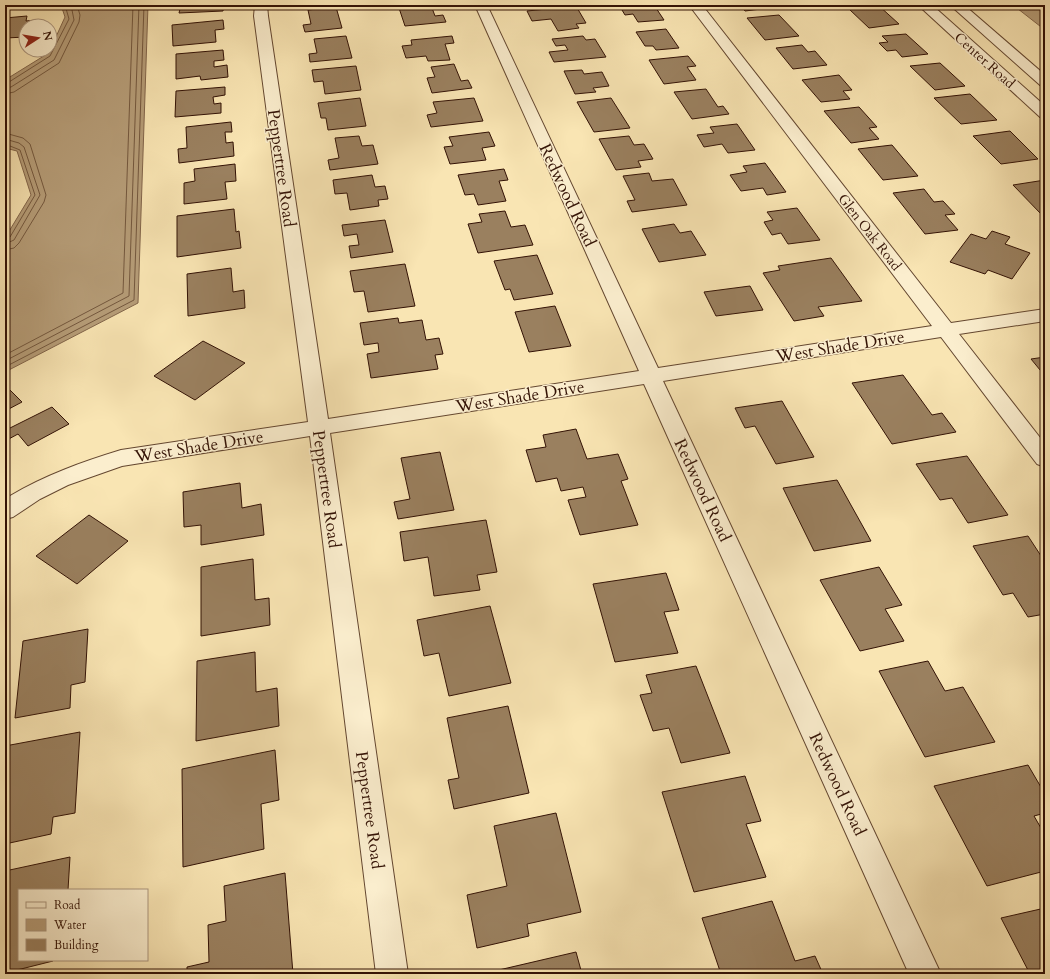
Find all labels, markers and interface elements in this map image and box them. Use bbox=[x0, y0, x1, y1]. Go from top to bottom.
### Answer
north arrow bbox=[18, 18, 58, 58]
street label: Center Road bbox=[950, 28, 1019, 93]
text: N bbox=[39, 30, 56, 43]
street label: Peppertree Road bbox=[262, 108, 301, 228]
street label: Redwood Road bbox=[534, 140, 602, 251]
street label: Glen Oak Road bbox=[834, 190, 906, 275]
street label: West Shade Drive bbox=[773, 325, 906, 368]
street label: West Shade Drive bbox=[453, 375, 586, 418]
street label: West Shade Drive bbox=[132, 425, 265, 468]
street label: Peppertree Road bbox=[307, 429, 346, 549]
street label: Redwood Road bbox=[669, 435, 737, 546]
street label: Redwood Road bbox=[804, 729, 872, 840]
street label: Peppertree Road bbox=[350, 750, 389, 870]
legend bbox=[18, 889, 148, 961]
text: Road bbox=[54, 897, 81, 913]
text: Water bbox=[53, 917, 87, 933]
text: Building bbox=[54, 937, 99, 953]

